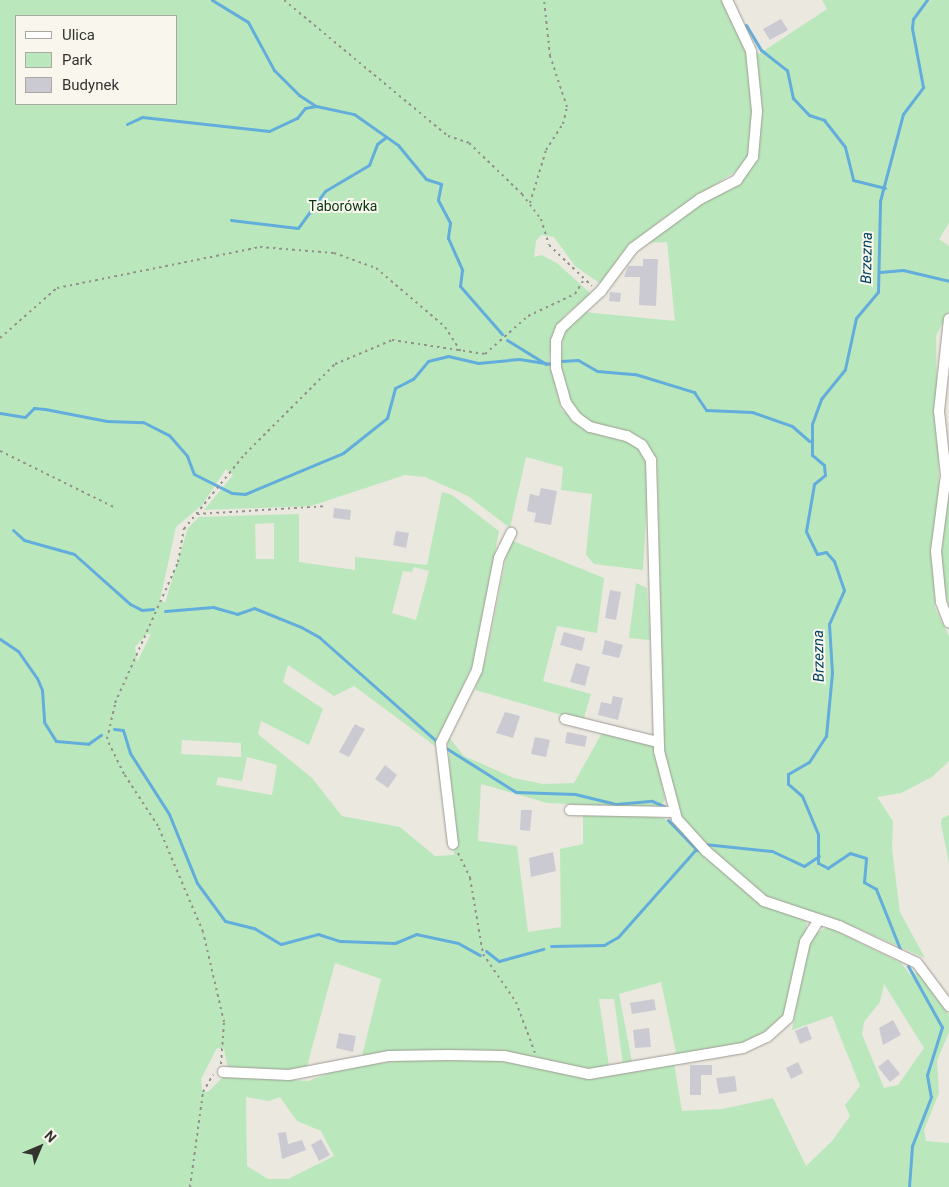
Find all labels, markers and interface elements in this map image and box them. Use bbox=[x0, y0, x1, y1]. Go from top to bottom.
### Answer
legend bbox=[15, 15, 178, 105]
text: Ulica bbox=[62, 26, 95, 44]
text: Park bbox=[62, 51, 92, 69]
text: Budynek bbox=[62, 76, 119, 94]
park label: Taborówka bbox=[309, 198, 377, 214]
water label: Brzezna bbox=[858, 232, 876, 284]
water label: Brzezna bbox=[810, 630, 828, 682]
north arrow bbox=[15, 1122, 65, 1172]
text: N bbox=[41, 1127, 60, 1146]

